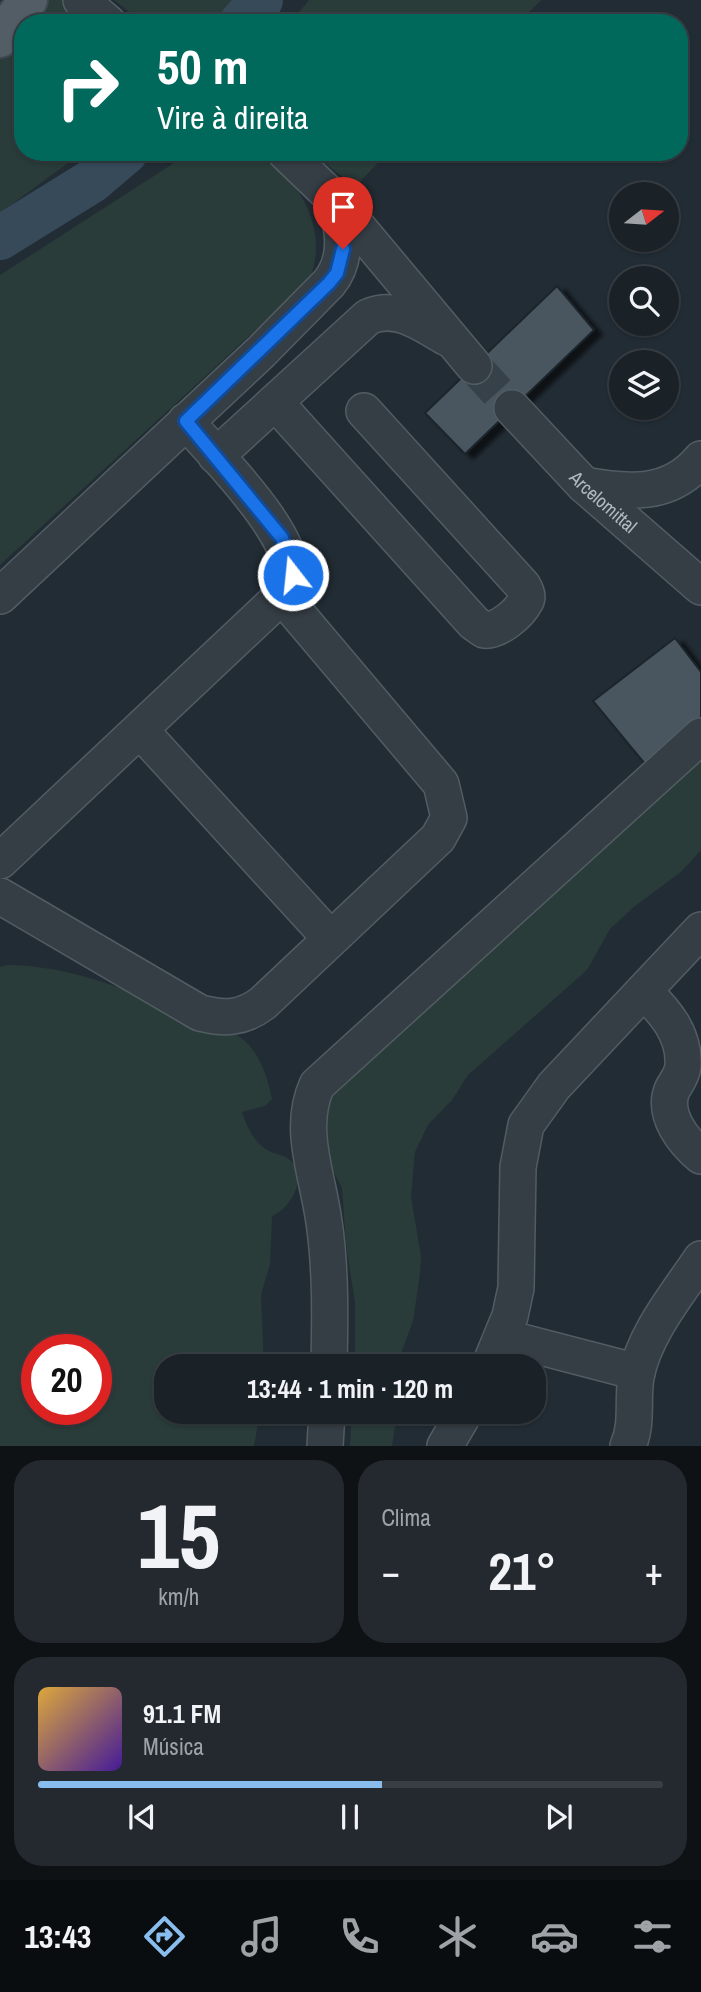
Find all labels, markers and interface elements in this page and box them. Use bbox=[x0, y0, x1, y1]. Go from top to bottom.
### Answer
text: 50 m bbox=[157, 33, 249, 99]
icon: right bbox=[42, 42, 133, 133]
text: Vire à direita bbox=[157, 96, 308, 139]
pin bbox=[313, 177, 373, 249]
north arrow bbox=[609, 182, 679, 252]
map controls bbox=[609, 182, 679, 420]
icon: arrive bbox=[324, 188, 362, 226]
button: search bbox=[609, 266, 679, 336]
button: layers bbox=[609, 350, 679, 420]
street label: Arcelomittal bbox=[563, 464, 643, 539]
position arrow bbox=[256, 538, 330, 612]
speed limit sign: 20 bbox=[21, 1334, 112, 1425]
text: 13:44 · 1 min · 120 m bbox=[247, 1371, 453, 1406]
text: 15 bbox=[137, 1474, 220, 1596]
text: Clima bbox=[382, 1502, 431, 1533]
text: 21° bbox=[488, 1536, 556, 1606]
text: − bbox=[382, 1546, 400, 1597]
text: + bbox=[645, 1546, 663, 1597]
text: km/h bbox=[158, 1581, 199, 1612]
text: 91.1 FM bbox=[143, 1696, 221, 1731]
text: Música bbox=[143, 1731, 204, 1762]
icon: previous bbox=[123, 1798, 161, 1836]
icon: pause bbox=[331, 1798, 369, 1836]
icon: next bbox=[540, 1798, 578, 1836]
icon: directions bbox=[140, 1912, 189, 1961]
icon: music bbox=[237, 1912, 286, 1961]
icon: phone bbox=[335, 1912, 384, 1961]
icon: climate bbox=[433, 1912, 482, 1961]
icon: car bbox=[530, 1912, 579, 1961]
icon: filters bbox=[628, 1912, 677, 1961]
text: 13:43 bbox=[24, 1915, 91, 1958]

